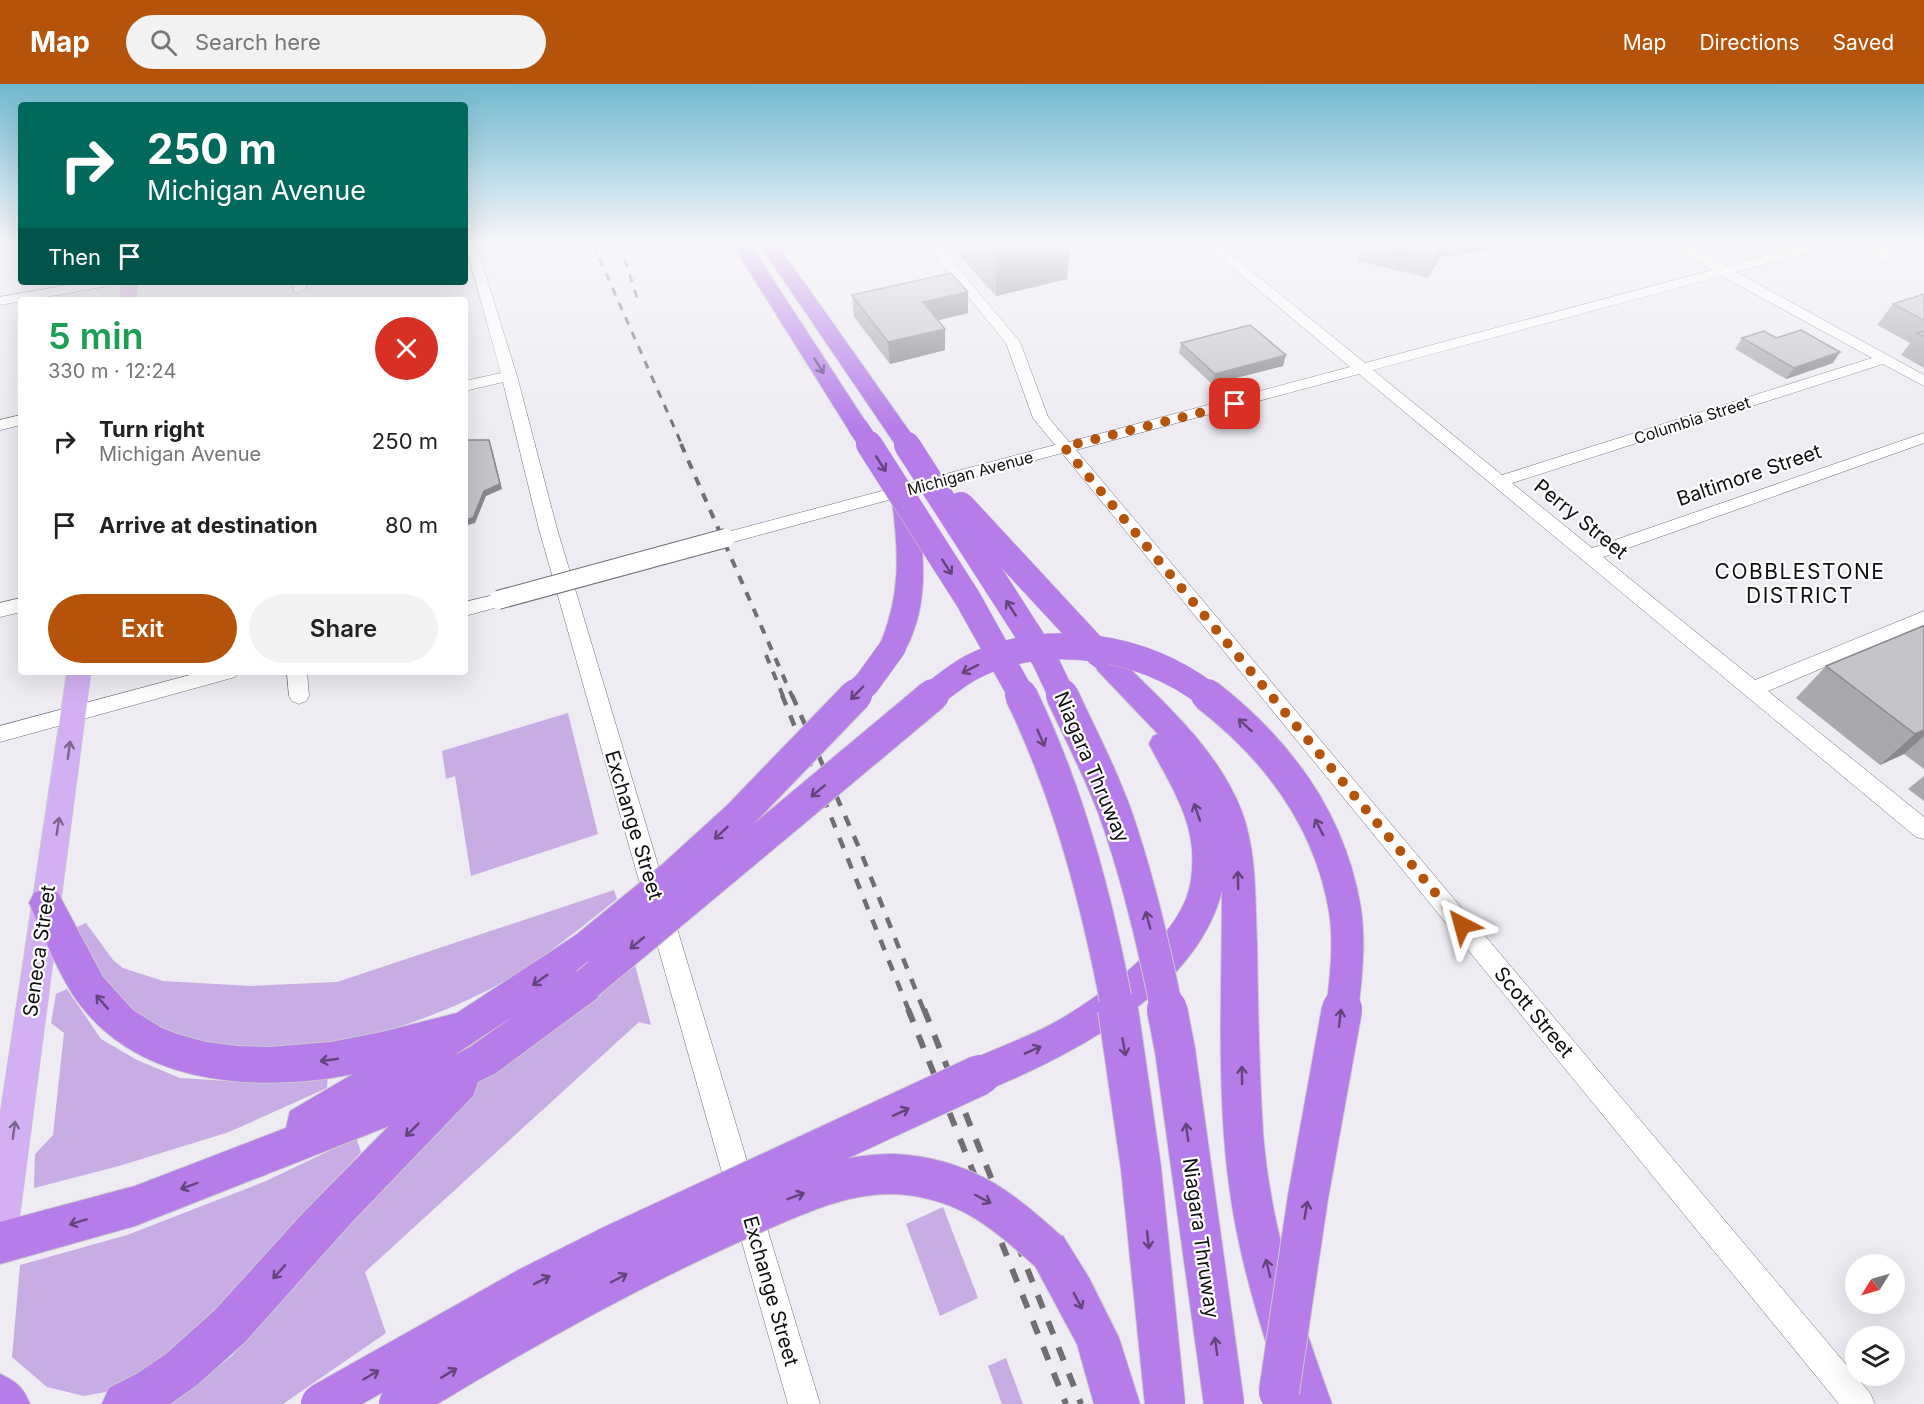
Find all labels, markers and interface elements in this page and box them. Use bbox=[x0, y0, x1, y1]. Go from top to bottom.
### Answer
search box bbox=[126, 15, 546, 69]
text: Map bbox=[30, 25, 90, 59]
icon: search bbox=[147, 26, 180, 59]
text: Search here bbox=[195, 29, 321, 55]
text: Map bbox=[1623, 30, 1666, 55]
text: Directions bbox=[1699, 30, 1800, 55]
text: Saved bbox=[1833, 30, 1894, 55]
text: 250 m bbox=[147, 123, 277, 174]
icon: right bbox=[48, 126, 126, 204]
text: Michigan Avenue bbox=[147, 174, 366, 207]
icon: arrive bbox=[113, 240, 146, 273]
text: Then bbox=[48, 244, 101, 270]
text: 5 min bbox=[48, 314, 144, 358]
button: close bbox=[375, 317, 438, 380]
one-way arrow bbox=[814, 357, 826, 374]
text: 330 m · 12:24 bbox=[48, 359, 176, 383]
pin bbox=[1209, 378, 1260, 429]
icon: arrive bbox=[1218, 387, 1251, 420]
street label: Columbia Street bbox=[1631, 392, 1753, 448]
text: Turn right bbox=[99, 416, 205, 442]
icon: right bbox=[48, 425, 81, 458]
text: 250 m bbox=[372, 428, 438, 454]
street label: Baltimore Street bbox=[1674, 439, 1825, 511]
text: Michigan Avenue bbox=[99, 442, 261, 466]
street label: Michigan Avenue bbox=[905, 447, 1035, 499]
one-way arrow bbox=[876, 455, 888, 472]
street label: Perry Street bbox=[1529, 474, 1633, 564]
icon: arrive bbox=[48, 509, 81, 542]
text: Arrive at destination bbox=[99, 512, 318, 538]
text: 80 m bbox=[385, 512, 438, 538]
one-way arrow bbox=[942, 558, 954, 575]
district label: COBBLESTONE DISTRICT bbox=[1715, 559, 1885, 608]
button: Exit bbox=[48, 594, 237, 663]
button: Share bbox=[249, 594, 438, 663]
one-way arrow bbox=[1005, 600, 1017, 617]
one-way arrow bbox=[962, 663, 979, 675]
one-way arrow bbox=[850, 686, 864, 701]
street label: Niagara Thruway bbox=[1049, 688, 1135, 846]
one-way arrow bbox=[1238, 718, 1253, 732]
one-way arrow bbox=[1035, 728, 1047, 746]
one-way arrow bbox=[64, 740, 75, 760]
street label: Exchange Street bbox=[600, 747, 668, 903]
one-way arrow bbox=[811, 784, 826, 798]
one-way arrow bbox=[1191, 803, 1202, 822]
one-way arrow bbox=[53, 817, 64, 836]
one-way arrow bbox=[1313, 819, 1325, 837]
one-way arrow bbox=[713, 825, 728, 840]
one-way arrow bbox=[1232, 871, 1244, 891]
street label: Seneca Street bbox=[18, 883, 60, 1018]
position arrow bbox=[1430, 893, 1494, 957]
one-way arrow bbox=[1141, 911, 1153, 930]
one-way arrow bbox=[629, 937, 645, 950]
street label: Scott Street bbox=[1489, 962, 1579, 1063]
one-way arrow bbox=[532, 974, 548, 986]
one-way arrow bbox=[95, 994, 108, 1010]
one-way arrow bbox=[1334, 1008, 1345, 1028]
one-way arrow bbox=[1119, 1037, 1130, 1056]
one-way arrow bbox=[1024, 1044, 1042, 1056]
one-way arrow bbox=[320, 1054, 339, 1065]
one-way arrow bbox=[1236, 1066, 1248, 1086]
one-way arrow bbox=[892, 1106, 910, 1117]
one-way arrow bbox=[8, 1121, 19, 1141]
one-way arrow bbox=[404, 1123, 419, 1137]
one-way arrow bbox=[1181, 1123, 1192, 1142]
street label: Niagara Thruway bbox=[1178, 1156, 1224, 1320]
one-way arrow bbox=[180, 1181, 199, 1192]
one-way arrow bbox=[786, 1190, 804, 1201]
one-way arrow bbox=[974, 1193, 991, 1205]
one-way arrow bbox=[1301, 1200, 1312, 1220]
street label: Exchange Street bbox=[738, 1213, 804, 1369]
one-way arrow bbox=[69, 1217, 88, 1228]
one-way arrow bbox=[1142, 1230, 1153, 1250]
north arrow bbox=[1845, 1254, 1905, 1314]
map controls bbox=[1845, 1254, 1905, 1386]
one-way arrow bbox=[1261, 1259, 1273, 1278]
one-way arrow bbox=[271, 1265, 286, 1280]
one-way arrow bbox=[609, 1272, 627, 1283]
one-way arrow bbox=[532, 1274, 550, 1286]
one-way arrow bbox=[1073, 1292, 1084, 1310]
button: layers bbox=[1845, 1326, 1905, 1386]
one-way arrow bbox=[1211, 1337, 1222, 1356]
one-way arrow bbox=[440, 1367, 457, 1379]
one-way arrow bbox=[362, 1369, 380, 1380]

